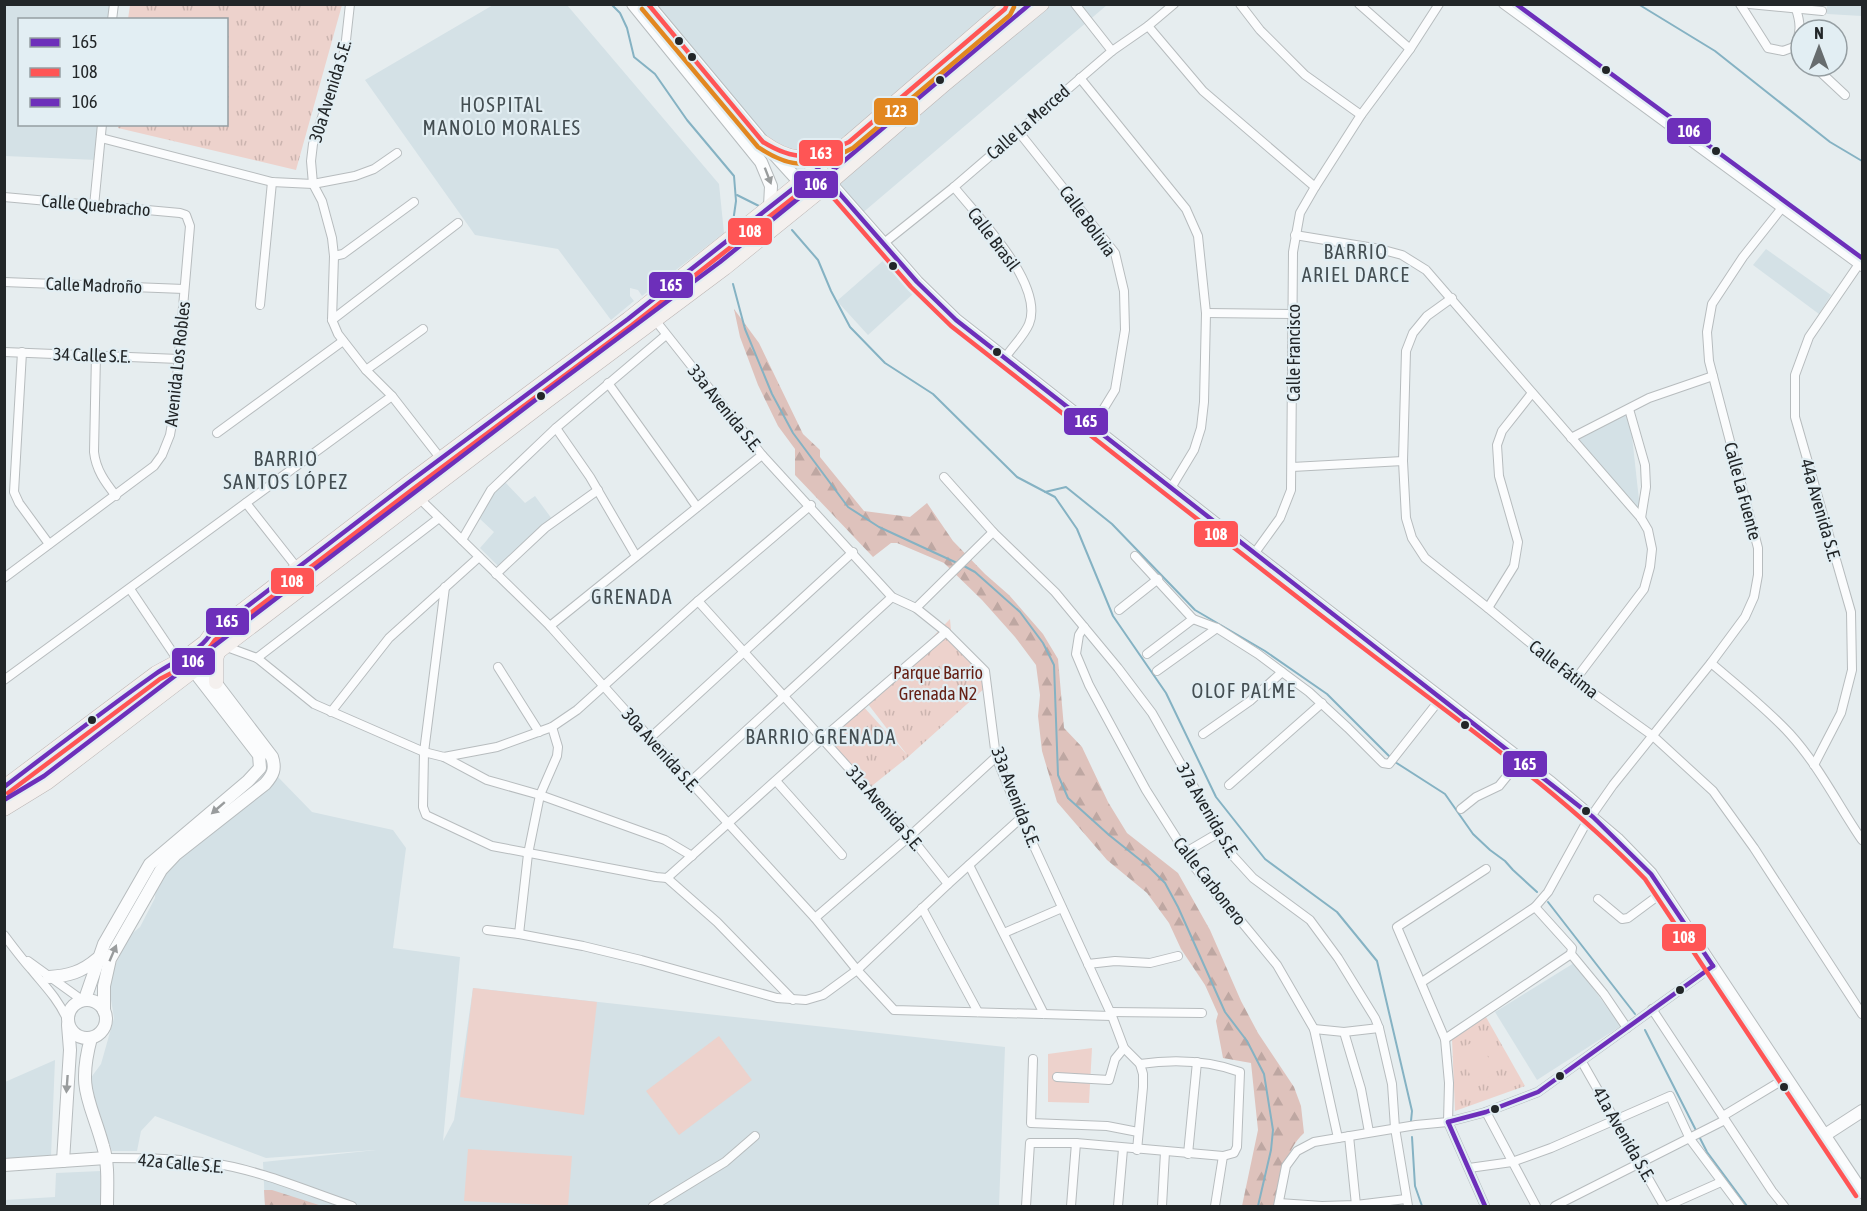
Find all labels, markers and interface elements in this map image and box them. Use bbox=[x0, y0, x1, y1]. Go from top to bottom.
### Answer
legend bbox=[18, 18, 228, 126]
north arrow bbox=[1789, 18, 1849, 78]
text: N bbox=[1814, 24, 1824, 42]
text: 165 bbox=[72, 31, 97, 52]
unlabelled marker bbox=[673, 35, 685, 47]
street label: 30a Avenida S.E. bbox=[304, 37, 356, 145]
unlabelled marker bbox=[686, 51, 698, 63]
text: 108 bbox=[72, 61, 97, 82]
unlabelled marker bbox=[1600, 64, 1612, 76]
unlabelled marker bbox=[934, 74, 946, 86]
street label: Calle La Merced bbox=[982, 80, 1074, 164]
text: 106 bbox=[72, 91, 97, 112]
district label: HOSPITAL MANOLO MORALES bbox=[423, 93, 581, 139]
line badge: 123 bbox=[873, 97, 919, 126]
text: 123 bbox=[885, 102, 907, 120]
line badge: 106 bbox=[1666, 117, 1712, 145]
text: 106 bbox=[1678, 122, 1701, 140]
line badge: 163 bbox=[798, 139, 844, 167]
text: 163 bbox=[810, 144, 832, 162]
unlabelled marker bbox=[1710, 145, 1722, 157]
one-way arrow bbox=[763, 167, 773, 185]
line badge: 106 bbox=[793, 170, 839, 199]
text: 106 bbox=[805, 175, 828, 193]
street label: Calle Bolivia bbox=[1055, 182, 1121, 260]
street label: Calle Quebracho bbox=[41, 190, 151, 220]
street label: Calle Brasil bbox=[963, 203, 1025, 275]
line badge: 108 bbox=[727, 217, 773, 246]
text: 108 bbox=[739, 222, 762, 240]
district label: BARRIO ARIEL DARCE bbox=[1302, 240, 1410, 286]
unlabelled marker bbox=[887, 260, 899, 272]
line badge: 165 bbox=[648, 271, 694, 299]
street label: Calle Madroño bbox=[45, 273, 143, 297]
text: 165 bbox=[660, 276, 683, 294]
street label: Avenida Los Robles bbox=[160, 300, 194, 428]
street label: Calle Francisco bbox=[1283, 304, 1304, 402]
street label: 34 Calle S.E. bbox=[53, 343, 131, 367]
unlabelled marker bbox=[991, 346, 1003, 358]
street label: 33a Avenida S.E. bbox=[684, 360, 766, 456]
unlabelled marker bbox=[535, 390, 547, 402]
line badge: 165 bbox=[1063, 407, 1109, 436]
text: 165 bbox=[1075, 412, 1098, 430]
street label: Calle La Fuente bbox=[1720, 440, 1766, 542]
district label: BARRIO SANTOS LÓPEZ bbox=[223, 447, 349, 493]
street label: 44a Avenida S.E. bbox=[1796, 456, 1846, 564]
line badge: 108 bbox=[1193, 520, 1239, 548]
text: 108 bbox=[1205, 525, 1228, 543]
line badge: 108 bbox=[270, 567, 315, 595]
text: 108 bbox=[281, 572, 304, 590]
district label: GRENADA bbox=[591, 585, 673, 608]
line badge: 165 bbox=[205, 607, 250, 636]
text: 165 bbox=[216, 612, 239, 630]
street label: Calle Fátima bbox=[1525, 635, 1603, 703]
line badge: 106 bbox=[171, 647, 216, 676]
text: 106 bbox=[182, 652, 205, 670]
park label: Parque Barrio Grenada N2 bbox=[893, 662, 983, 704]
district label: OLOF PALME bbox=[1192, 679, 1296, 702]
street label: 30a Avenida S.E. bbox=[618, 704, 704, 796]
unlabelled marker bbox=[86, 714, 98, 726]
unlabelled marker bbox=[1459, 719, 1471, 731]
district label: BARRIO GRENADA bbox=[745, 725, 897, 748]
street label: 33a Avenida S.E. bbox=[987, 744, 1045, 850]
line badge: 165 bbox=[1502, 750, 1548, 778]
text: 165 bbox=[1514, 755, 1537, 773]
street label: 37a Avenida S.E. bbox=[1172, 759, 1244, 861]
street label: 31a Avenida S.E. bbox=[842, 761, 928, 855]
one-way arrow bbox=[210, 801, 226, 814]
unlabelled marker bbox=[1580, 805, 1592, 817]
street label: Calle Carbonero bbox=[1169, 833, 1251, 929]
line badge: 108 bbox=[1661, 923, 1707, 952]
text: 108 bbox=[1673, 928, 1696, 946]
one-way arrow bbox=[108, 944, 118, 962]
unlabelled marker bbox=[1674, 984, 1686, 996]
unlabelled marker bbox=[1554, 1070, 1566, 1082]
one-way arrow bbox=[62, 1074, 72, 1093]
unlabelled marker bbox=[1778, 1081, 1790, 1093]
street label: 41a Avenida S.E. bbox=[1588, 1083, 1660, 1185]
unlabelled marker bbox=[1489, 1103, 1501, 1115]
street label: 42a Calle S.E. bbox=[137, 1149, 225, 1177]

